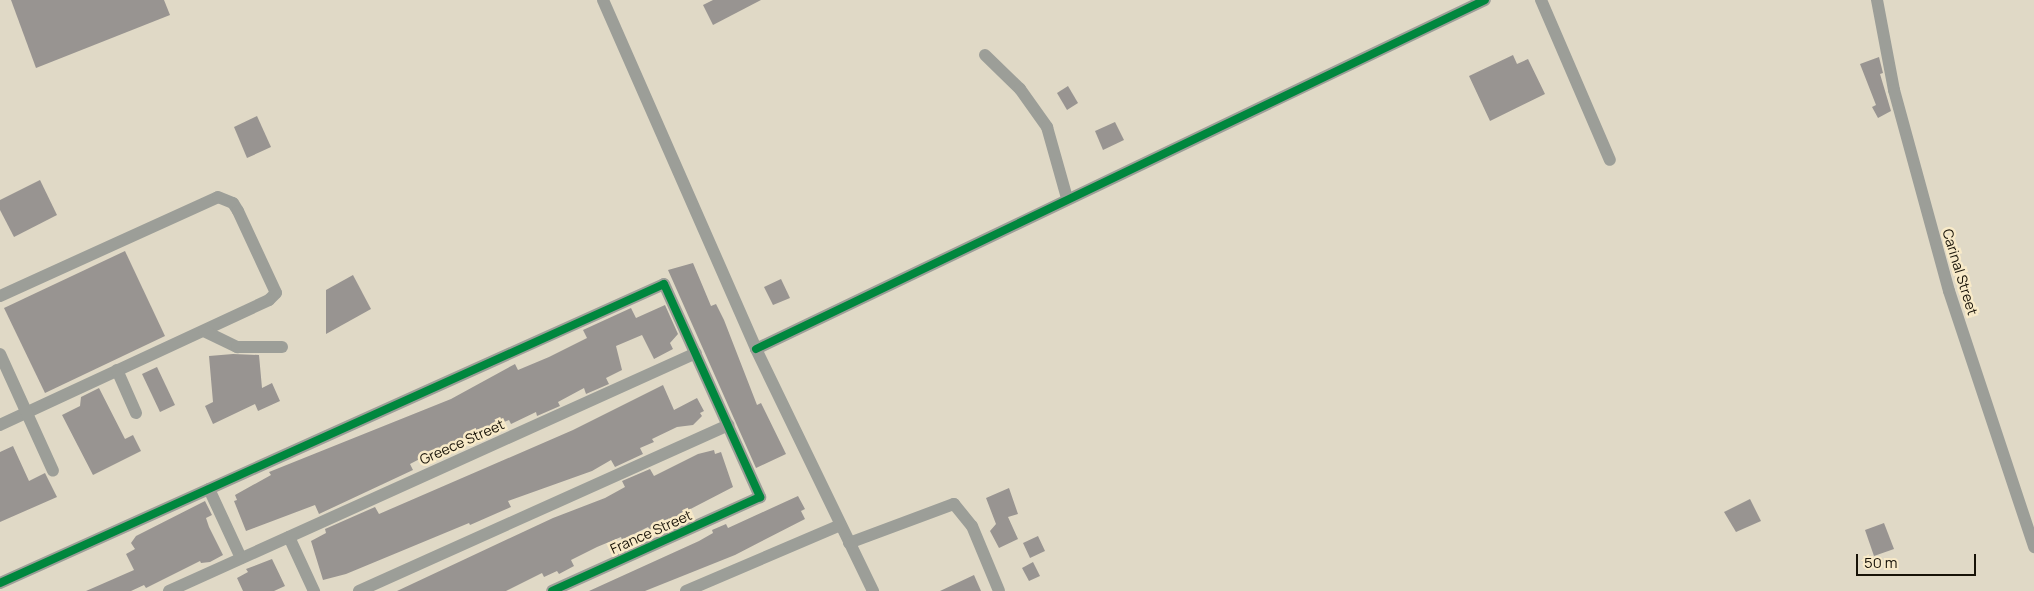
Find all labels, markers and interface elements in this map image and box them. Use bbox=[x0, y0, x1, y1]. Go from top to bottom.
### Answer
street label: Carinal Street bbox=[1939, 227, 1981, 317]
street label: Greece Street bbox=[417, 416, 507, 468]
street label: France Street bbox=[608, 507, 694, 557]
scale bar bbox=[1859, 544, 1979, 576]
text: 50 m bbox=[1864, 552, 1898, 573]

